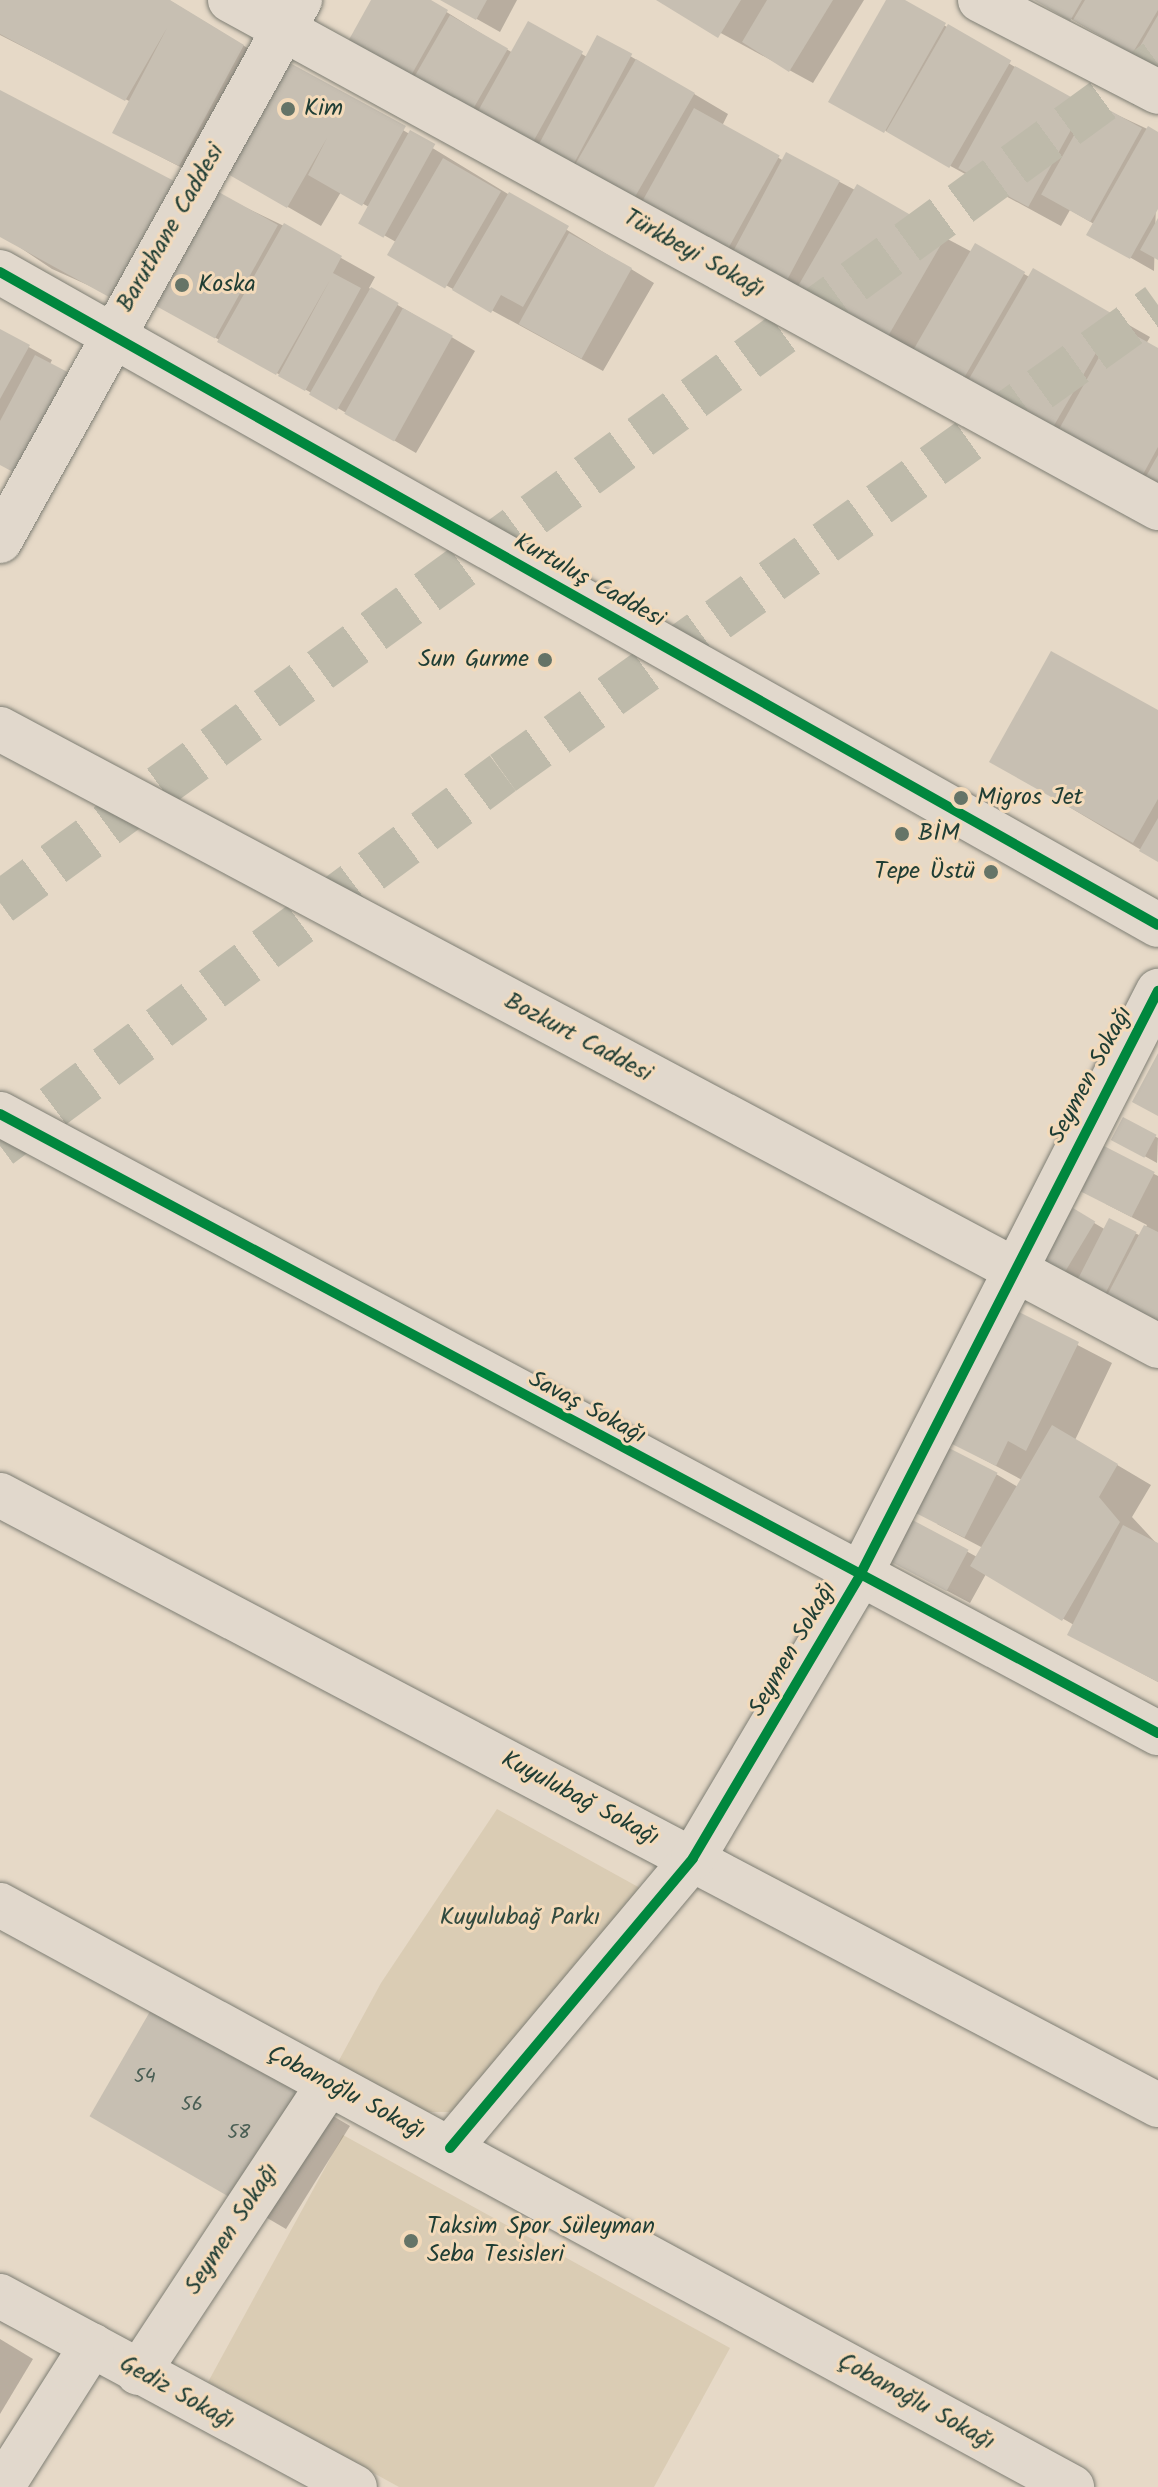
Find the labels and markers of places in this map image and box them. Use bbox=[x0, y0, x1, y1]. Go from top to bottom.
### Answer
place label: Kim bbox=[304, 95, 343, 123]
marker: Kim bbox=[279, 100, 297, 118]
place label: Koska bbox=[198, 271, 256, 299]
marker: Koska bbox=[173, 276, 191, 294]
place label: Sun Gurme bbox=[418, 646, 529, 674]
marker: Sun Gurme bbox=[536, 651, 554, 669]
place label: Migros Jet bbox=[977, 784, 1083, 812]
marker: Migros Jet bbox=[952, 789, 970, 807]
place label: BİM bbox=[918, 820, 960, 848]
marker: BİM bbox=[893, 825, 911, 843]
place label: Tepe Üstü bbox=[874, 858, 975, 886]
marker: Tepe Üstü bbox=[982, 863, 1000, 881]
place label: Taksim Spor Süleyman Seba Tesisleri bbox=[427, 2213, 655, 2269]
marker: Taksim Spor Süleyman Seba Tesisleri bbox=[402, 2232, 420, 2250]

